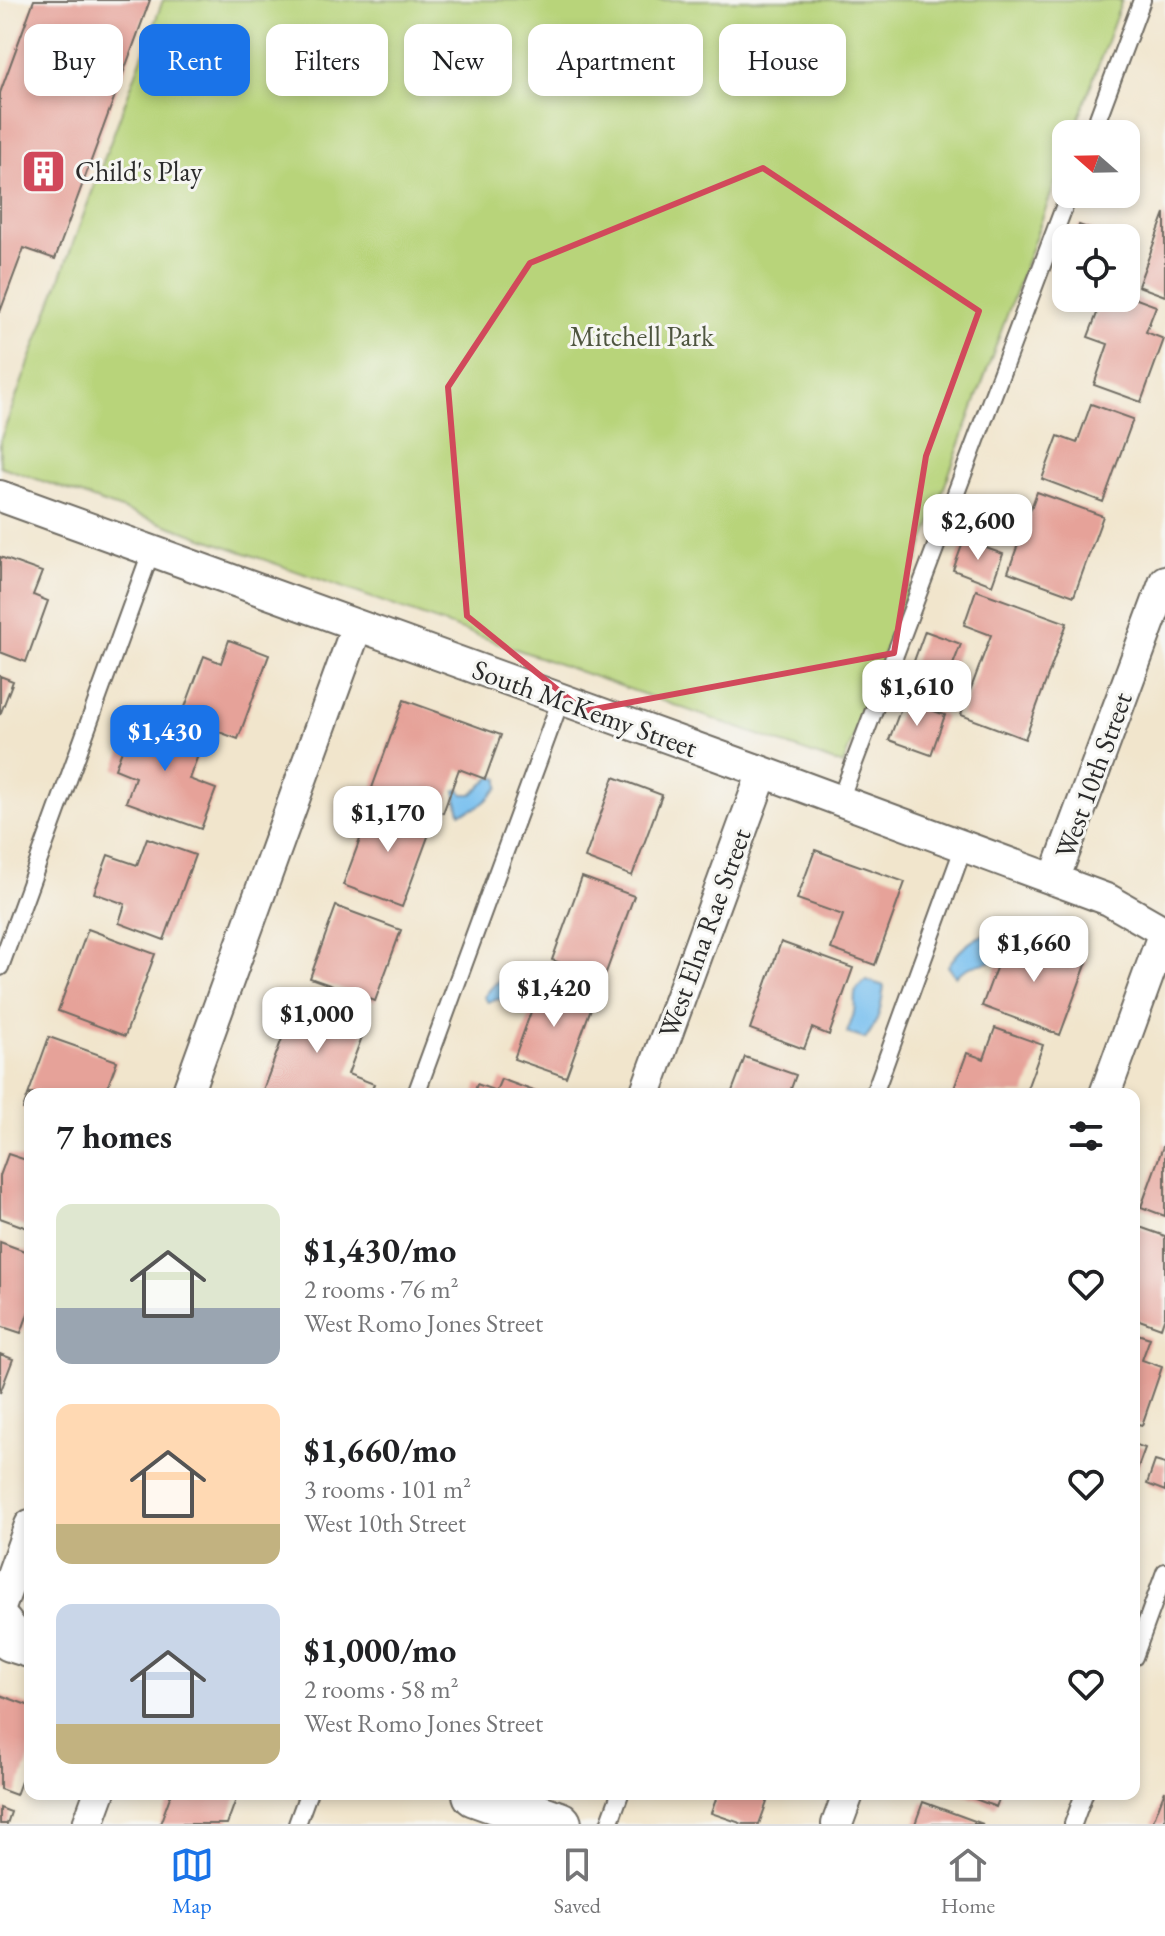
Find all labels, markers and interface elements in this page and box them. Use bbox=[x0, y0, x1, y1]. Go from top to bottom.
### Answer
chip: Buy bbox=[24, 24, 123, 96]
chip: Rent bbox=[139, 24, 250, 96]
chip: Filters bbox=[266, 24, 388, 96]
chip: New bbox=[404, 24, 512, 96]
chip: Apartment bbox=[528, 24, 703, 96]
chip: House bbox=[719, 24, 846, 96]
north arrow bbox=[1052, 120, 1140, 208]
map controls bbox=[1052, 120, 1140, 312]
building icon: Child's Play bbox=[20, 147, 68, 195]
place label: Child's Play bbox=[75, 153, 203, 189]
button: locate bbox=[1052, 224, 1140, 312]
park label: Mitchell Park bbox=[570, 318, 715, 354]
pin: $2,600 bbox=[913, 494, 1043, 562]
text: $2,600 bbox=[941, 503, 1015, 537]
street label: South McKemy Street bbox=[468, 651, 702, 765]
pin: $1,610 bbox=[852, 660, 982, 728]
text: $1,610 bbox=[880, 669, 954, 703]
street label: West 10th Street bbox=[1046, 687, 1140, 863]
pin: $1,430 bbox=[100, 705, 230, 773]
text: $1,430 bbox=[128, 714, 202, 748]
pin: $1,170 bbox=[323, 786, 453, 854]
text: $1,170 bbox=[351, 795, 425, 829]
street label: West Elna Rae Street bbox=[649, 823, 759, 1043]
pin: $1,660 bbox=[969, 916, 1099, 984]
text: $1,660 bbox=[997, 925, 1071, 959]
pin: $1,420 bbox=[489, 961, 619, 1029]
text: $1,420 bbox=[517, 970, 591, 1004]
pin: $1,000 bbox=[252, 987, 382, 1055]
text: $1,000 bbox=[280, 996, 354, 1030]
text: 7 homes bbox=[56, 1114, 172, 1158]
icon: filters bbox=[1064, 1114, 1108, 1158]
text: $1,430/mo bbox=[304, 1228, 456, 1272]
icon: home bbox=[120, 1236, 216, 1332]
icon: heart bbox=[1064, 1262, 1108, 1306]
text: 2 rooms · 76 m² bbox=[304, 1272, 459, 1306]
text: West Romo Jones Street bbox=[304, 1306, 543, 1340]
text: $1,660/mo bbox=[304, 1428, 456, 1472]
icon: home bbox=[120, 1436, 216, 1532]
icon: heart bbox=[1064, 1462, 1108, 1506]
text: 3 rooms · 101 m² bbox=[304, 1472, 471, 1506]
text: West 10th Street bbox=[304, 1506, 466, 1540]
text: $1,000/mo bbox=[304, 1628, 456, 1672]
icon: home bbox=[120, 1636, 216, 1732]
icon: heart bbox=[1064, 1662, 1108, 1706]
text: 2 rooms · 58 m² bbox=[304, 1672, 459, 1706]
text: West Romo Jones Street bbox=[304, 1706, 543, 1740]
tab: Map bbox=[170, 1843, 214, 1920]
tab: Saved bbox=[554, 1843, 601, 1920]
tab: Home bbox=[941, 1843, 995, 1920]

